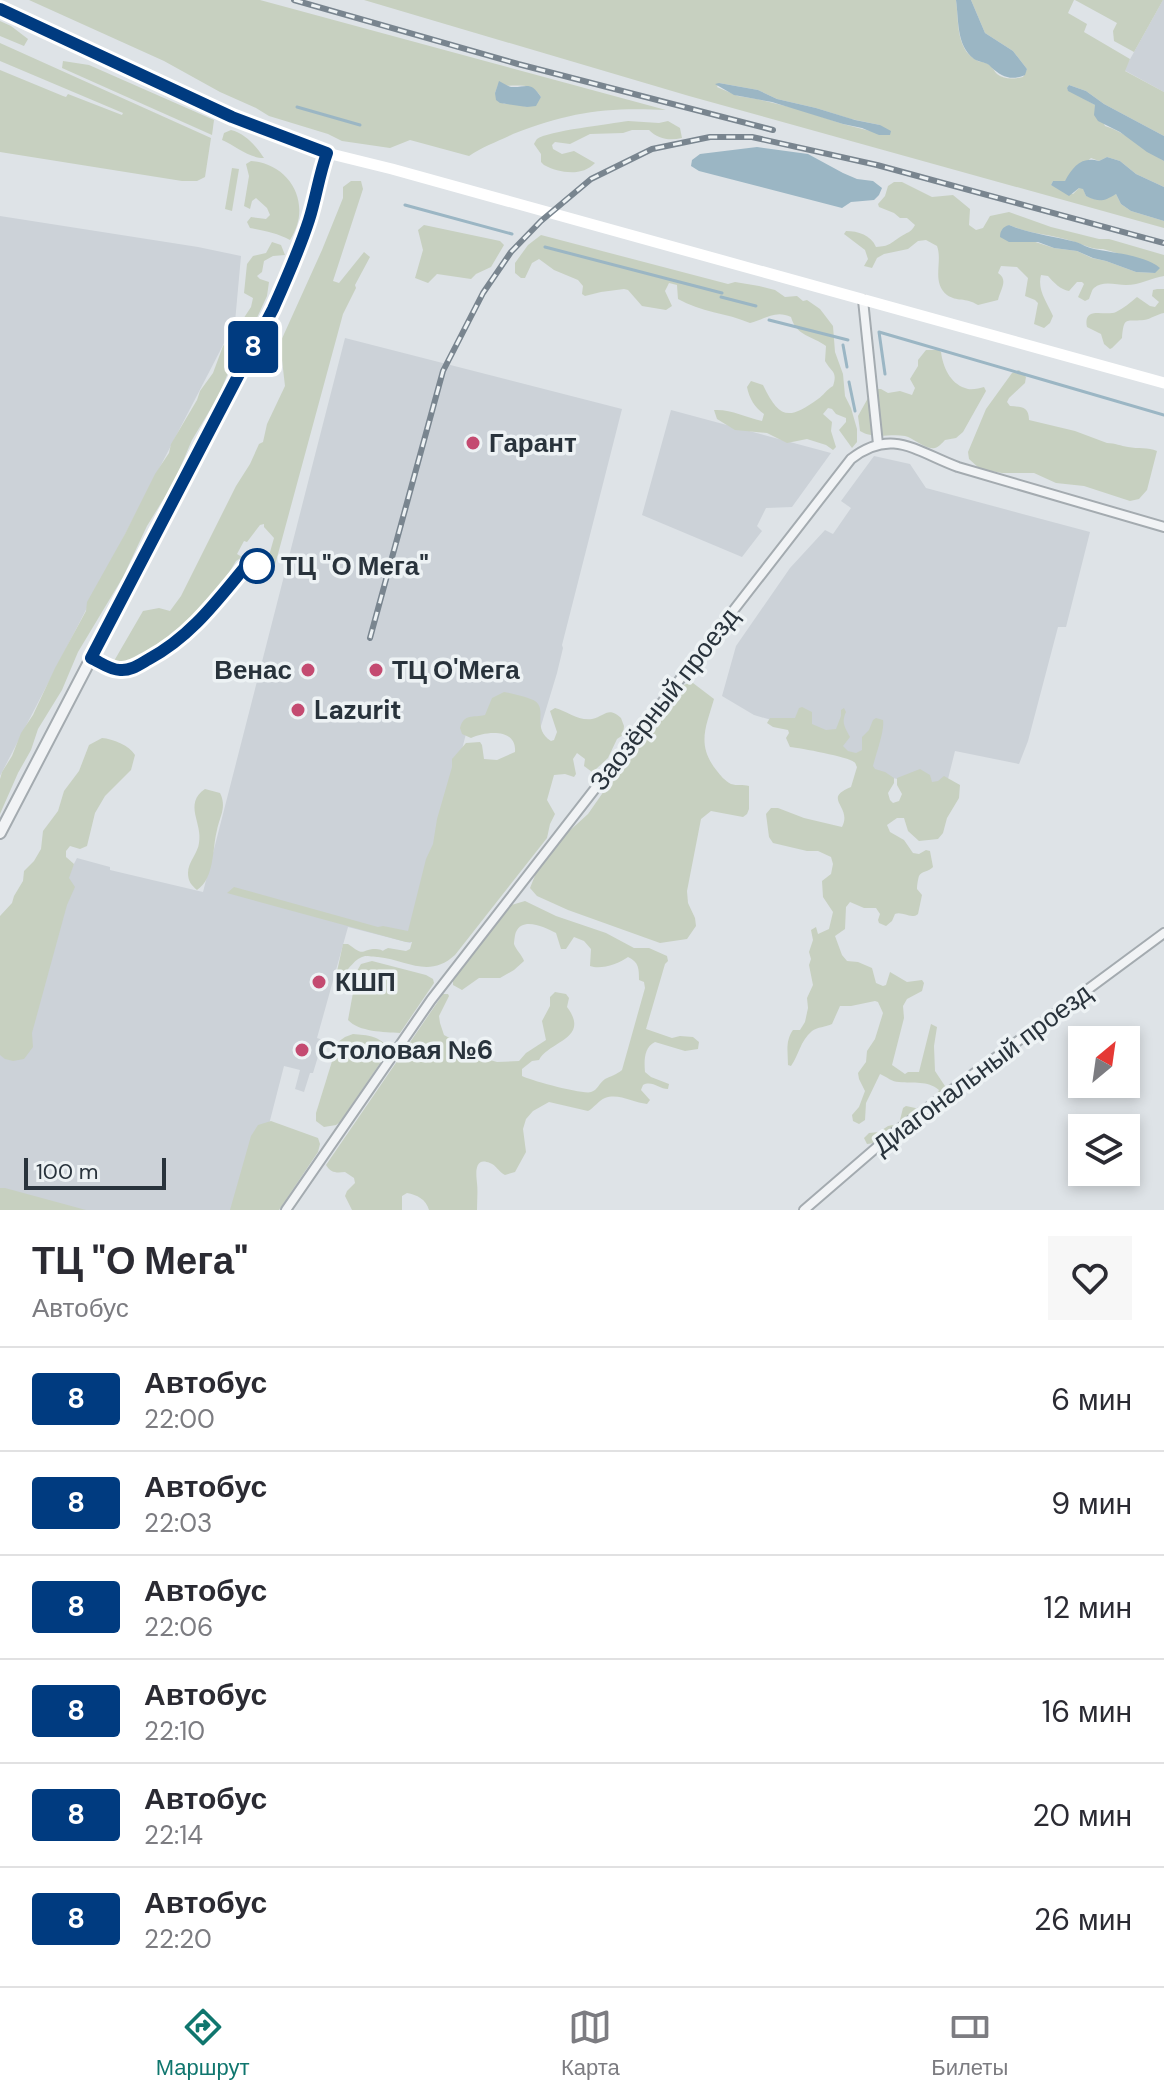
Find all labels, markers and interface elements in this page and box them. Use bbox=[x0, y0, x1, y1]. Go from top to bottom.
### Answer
line badge: 8 bbox=[227, 321, 279, 373]
text: 8 bbox=[244, 328, 262, 365]
place label: Гарант bbox=[489, 426, 577, 460]
marker: Гарант bbox=[464, 434, 482, 452]
marker: ТЦ "О Мега" bbox=[240, 549, 274, 583]
place label: ТЦ "О Мега" bbox=[281, 549, 429, 583]
street label: Заозёрный проезд bbox=[582, 601, 746, 797]
place label: Венас bbox=[214, 653, 292, 687]
place label: ТЦ О'Мега bbox=[392, 653, 520, 687]
marker: Венас bbox=[299, 661, 317, 679]
marker: ТЦ О'Мега bbox=[367, 661, 385, 679]
place label: Lazurit bbox=[314, 693, 402, 727]
marker: Lazurit bbox=[289, 701, 307, 719]
place label: КШП bbox=[335, 965, 396, 999]
marker: КШП bbox=[310, 973, 328, 991]
street label: Диагональный проезд bbox=[866, 976, 1098, 1162]
north arrow bbox=[1068, 1026, 1140, 1098]
map controls bbox=[1068, 1026, 1140, 1186]
place label: Столовая №6 bbox=[318, 1033, 493, 1067]
marker: Столовая №6 bbox=[293, 1041, 311, 1059]
button: layers bbox=[1068, 1114, 1140, 1186]
scale bar bbox=[24, 1154, 166, 1190]
text: 100 m bbox=[36, 1157, 98, 1186]
text: ТЦ "О Мега" bbox=[32, 1236, 248, 1286]
button: heart bbox=[1048, 1236, 1132, 1320]
text: Автобус bbox=[32, 1291, 129, 1325]
text: Автобус bbox=[144, 1363, 267, 1402]
text: 8 bbox=[67, 1380, 85, 1417]
text: 6 мин bbox=[1051, 1380, 1132, 1419]
text: 22:00 bbox=[144, 1402, 215, 1436]
text: Автобус bbox=[144, 1467, 267, 1506]
text: 8 bbox=[67, 1484, 85, 1521]
text: 9 мин bbox=[1051, 1484, 1132, 1523]
text: 22:03 bbox=[144, 1506, 212, 1540]
text: Автобус bbox=[144, 1571, 267, 1610]
text: 8 bbox=[67, 1588, 85, 1625]
text: 12 мин bbox=[1043, 1588, 1132, 1627]
text: 22:06 bbox=[144, 1610, 213, 1644]
text: Автобус bbox=[144, 1675, 267, 1714]
text: 8 bbox=[67, 1692, 85, 1729]
text: 16 мин bbox=[1042, 1692, 1132, 1731]
text: 22:10 bbox=[144, 1714, 205, 1748]
text: Автобус bbox=[144, 1779, 267, 1818]
text: 8 bbox=[67, 1796, 85, 1833]
text: 20 мин bbox=[1033, 1796, 1132, 1835]
text: 22:14 bbox=[144, 1818, 203, 1852]
text: Автобус bbox=[144, 1883, 267, 1922]
text: 8 bbox=[67, 1900, 85, 1937]
text: 26 мин bbox=[1034, 1900, 1132, 1939]
text: 22:20 bbox=[144, 1922, 212, 1956]
tab: Маршрут bbox=[156, 2005, 249, 2082]
tab: Карта bbox=[561, 2005, 620, 2082]
tab: Билеты bbox=[931, 2005, 1008, 2082]

